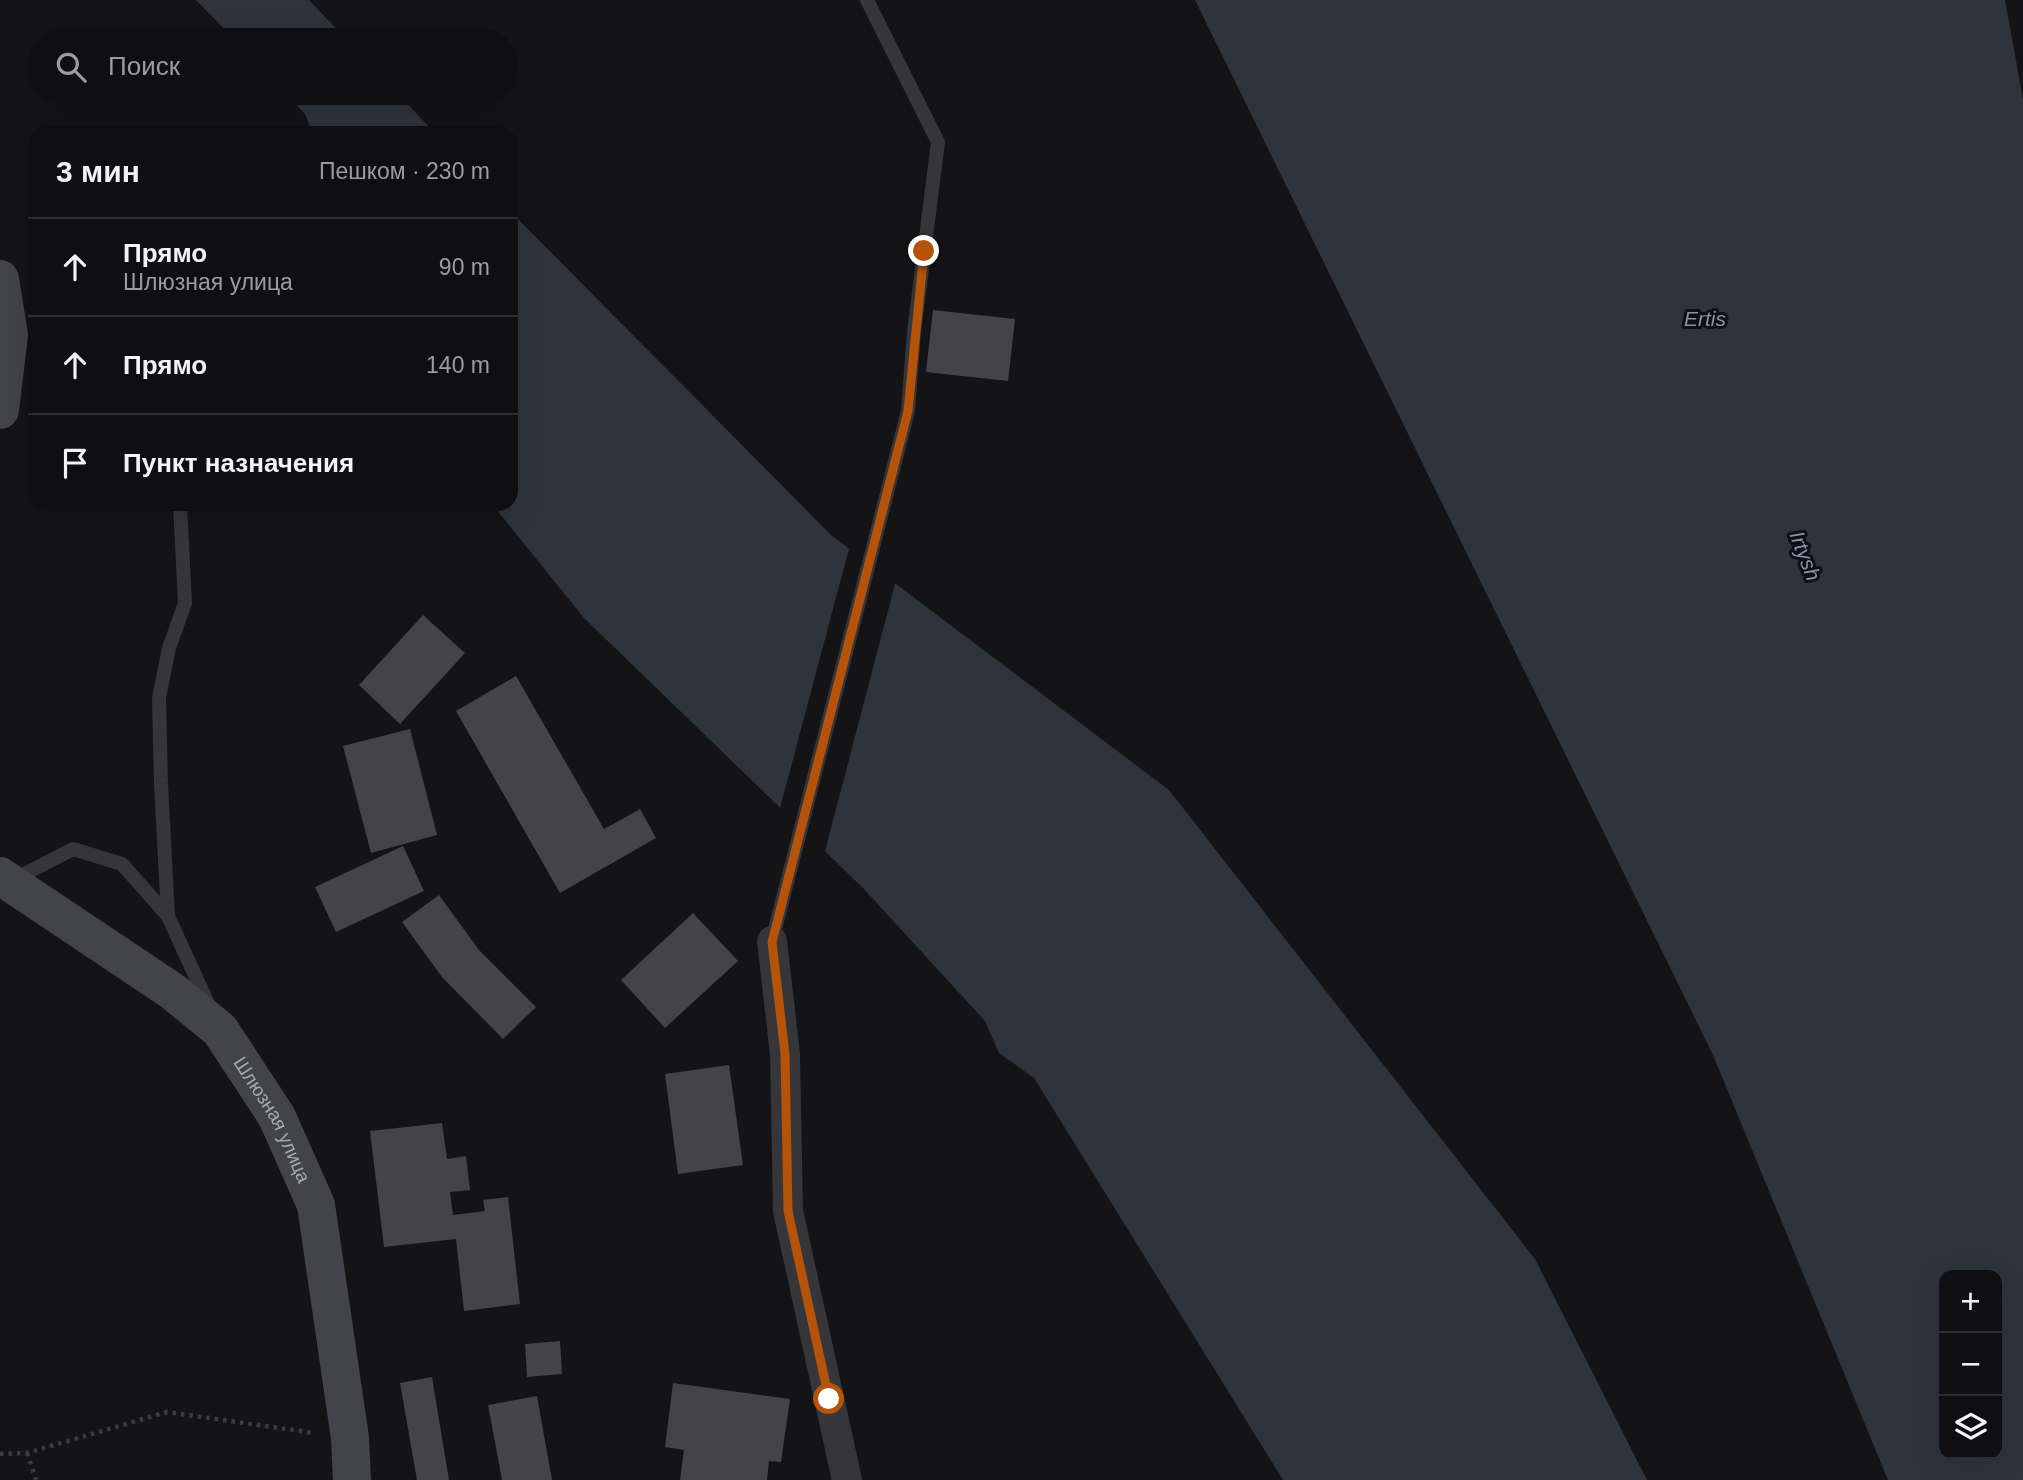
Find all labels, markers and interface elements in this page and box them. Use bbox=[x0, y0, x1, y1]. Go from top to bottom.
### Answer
search box bbox=[28, 28, 518, 105]
icon: search bbox=[52, 48, 90, 86]
text: Поиск bbox=[108, 51, 180, 81]
text: 3 мин bbox=[56, 155, 140, 188]
text: Пешком · 230 m bbox=[319, 158, 490, 184]
route end bbox=[908, 235, 939, 266]
text: Прямо bbox=[123, 238, 207, 268]
icon: ahead bbox=[56, 248, 94, 286]
text: 90 m bbox=[439, 254, 490, 280]
text: Шлюзная улица bbox=[123, 269, 293, 295]
water label: Ertis bbox=[1684, 307, 1727, 330]
icon: ahead bbox=[56, 346, 94, 384]
text: Прямо bbox=[123, 350, 207, 380]
text: 140 m bbox=[426, 352, 490, 378]
icon: arrive bbox=[56, 444, 94, 482]
text: Пункт назначения bbox=[123, 448, 354, 478]
water label: Irtysh bbox=[1786, 528, 1825, 584]
street label: Шлюзная улица bbox=[229, 1053, 315, 1186]
map controls bbox=[1939, 1270, 2002, 1459]
button: + bbox=[1939, 1270, 2002, 1333]
button: − bbox=[1939, 1333, 2002, 1396]
route start bbox=[813, 1383, 844, 1414]
button: layers bbox=[1939, 1396, 2002, 1459]

